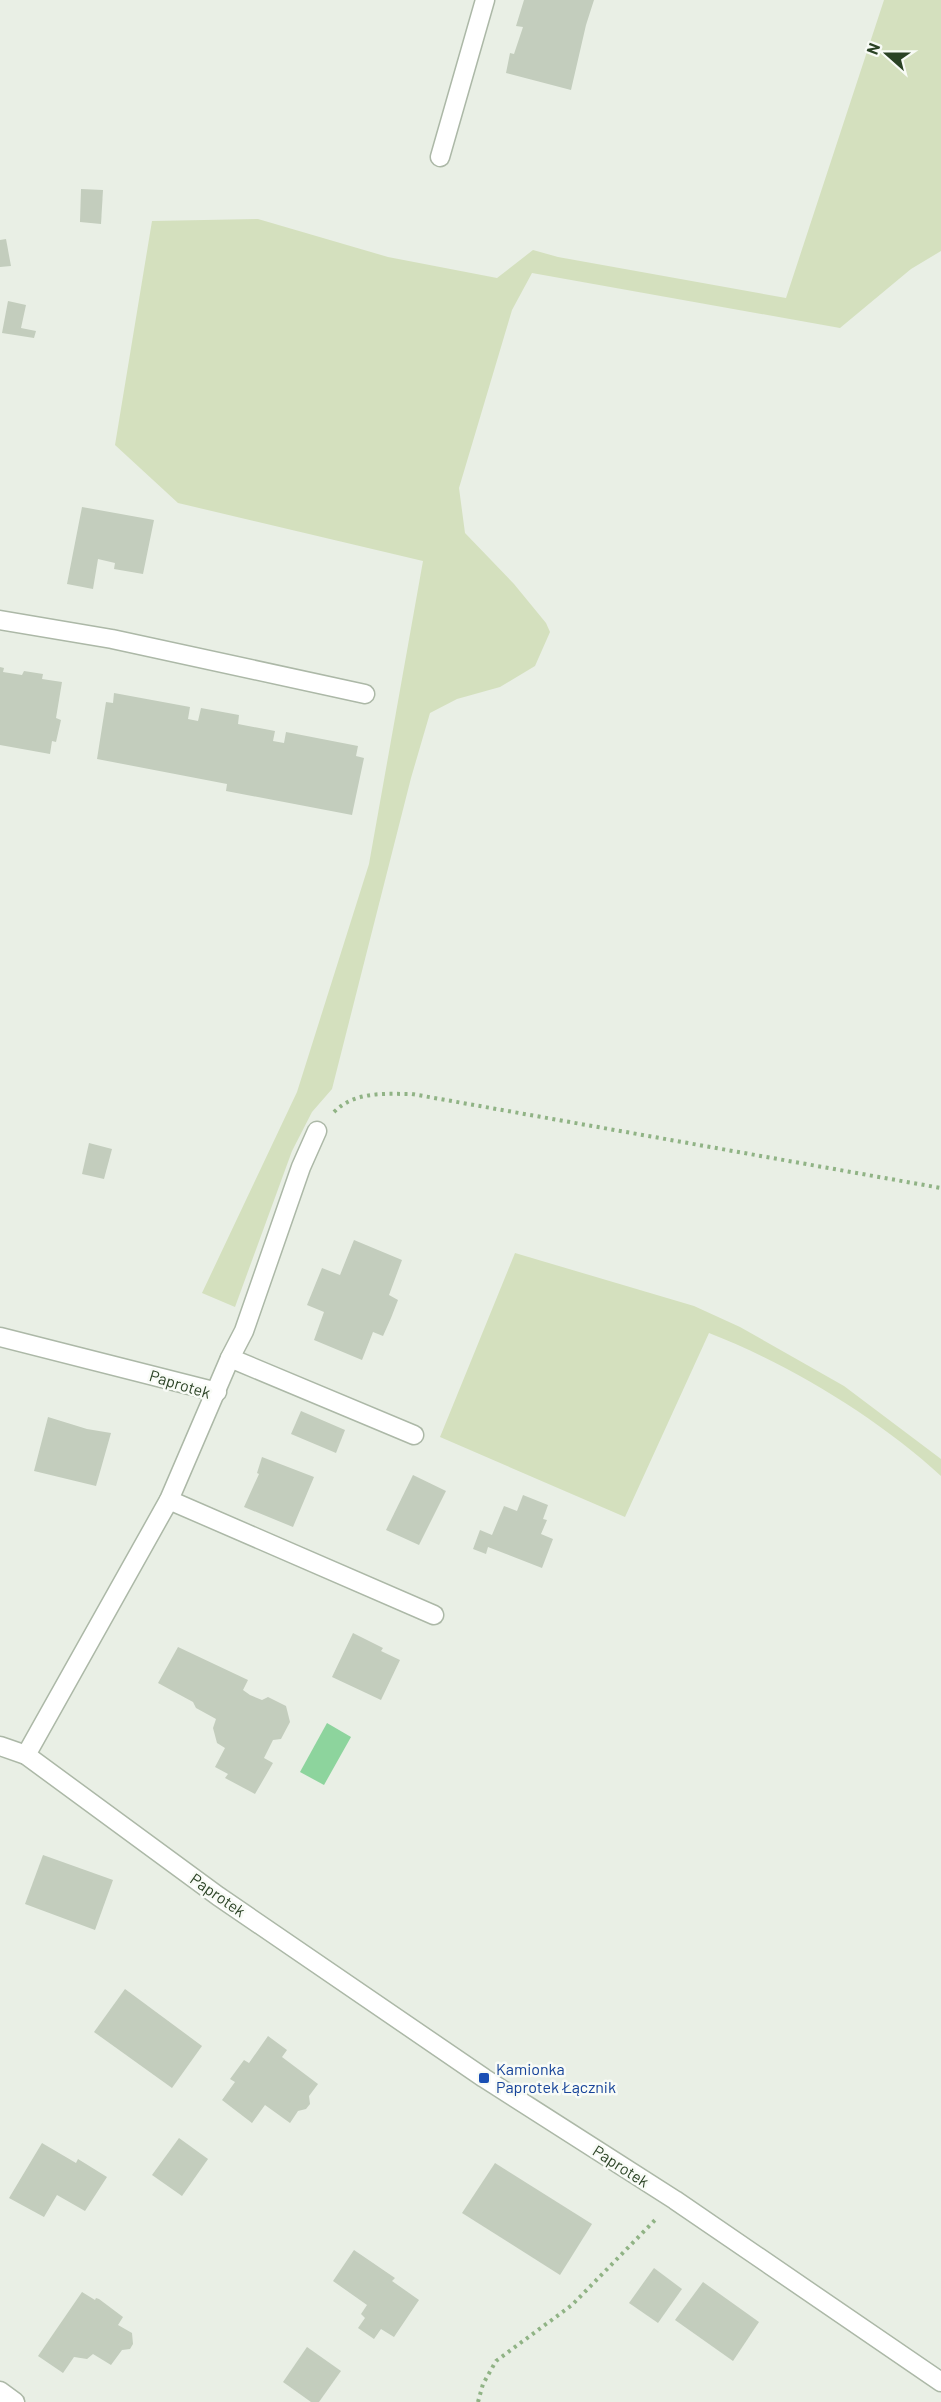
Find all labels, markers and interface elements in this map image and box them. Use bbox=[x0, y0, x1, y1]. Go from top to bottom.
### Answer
north arrow bbox=[857, 24, 917, 84]
text: N bbox=[862, 40, 883, 57]
street label: Paprotek bbox=[147, 1365, 213, 1402]
street label: Paprotek bbox=[187, 1869, 250, 1920]
place label: Kamionka Paprotek Łącznik bbox=[496, 2059, 616, 2096]
marker: Kamionka Paprotek Łącznik bbox=[477, 2071, 491, 2085]
street label: Paprotek bbox=[590, 2140, 653, 2191]

